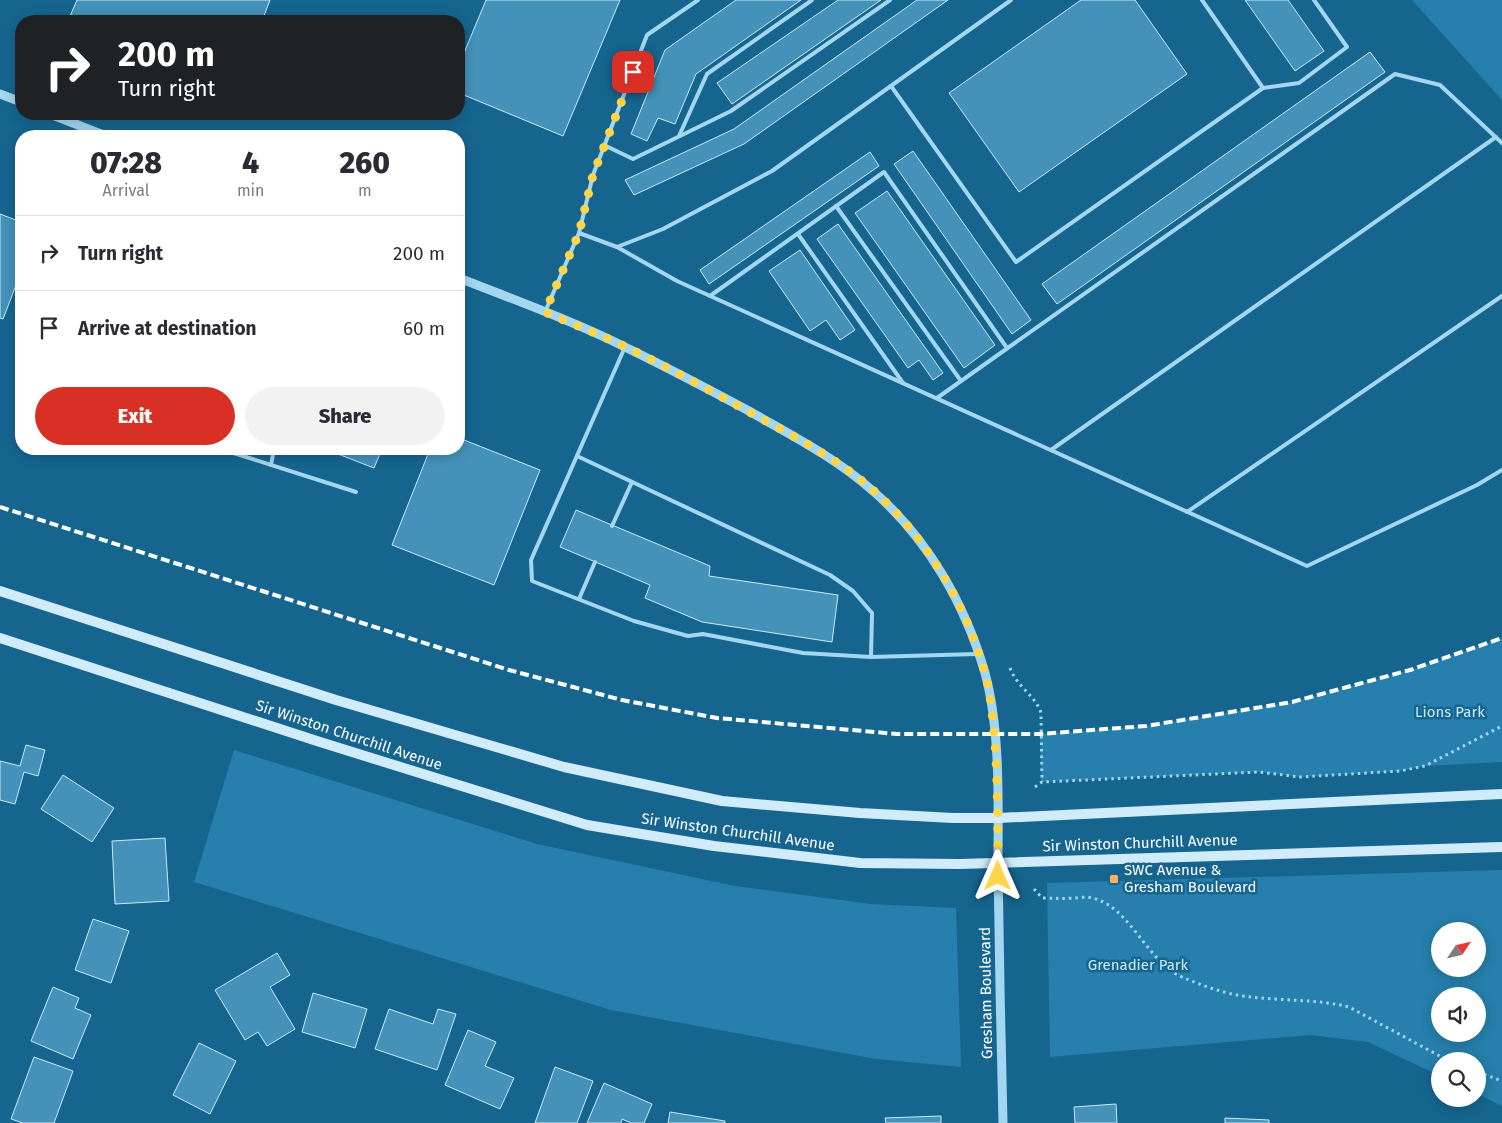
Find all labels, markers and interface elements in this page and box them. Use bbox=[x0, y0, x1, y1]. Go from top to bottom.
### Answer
text: 200 m bbox=[118, 33, 215, 75]
icon: right bbox=[35, 35, 100, 100]
pin bbox=[612, 51, 654, 93]
icon: arrive bbox=[619, 58, 647, 86]
text: Turn right bbox=[118, 75, 215, 102]
text: 07:28 bbox=[90, 145, 162, 181]
text: 4 bbox=[242, 145, 259, 181]
text: 260 bbox=[339, 145, 390, 181]
text: Arrival bbox=[102, 181, 149, 200]
text: min bbox=[237, 181, 264, 200]
text: m bbox=[358, 181, 372, 200]
icon: right bbox=[35, 239, 63, 267]
text: Turn right bbox=[78, 242, 163, 265]
text: 200 m bbox=[393, 242, 445, 265]
icon: arrive bbox=[35, 314, 63, 342]
text: Arrive at destination bbox=[78, 317, 257, 340]
text: 60 m bbox=[403, 317, 445, 340]
button: Exit bbox=[35, 387, 235, 445]
button: Share bbox=[245, 387, 445, 445]
street label: Sir Winston Churchill Avenue bbox=[253, 696, 445, 774]
park label: Lions Park bbox=[1415, 703, 1485, 721]
street label: Sir Winston Churchill Avenue bbox=[640, 810, 836, 854]
street label: Sir Winston Churchill Avenue bbox=[1042, 831, 1238, 855]
position arrow bbox=[971, 849, 1023, 901]
place label: SWC Avenue & Gresham Boulevard bbox=[1124, 861, 1256, 896]
marker: SWC Avenue & Gresham Boulevard bbox=[1108, 873, 1120, 885]
north arrow bbox=[1431, 922, 1486, 978]
map controls bbox=[1431, 922, 1486, 1107]
street label: Gresham Boulevard bbox=[976, 927, 996, 1059]
park label: Grenadier Park bbox=[1088, 956, 1189, 974]
button: sound bbox=[1431, 987, 1486, 1042]
button: search bbox=[1431, 1052, 1486, 1107]

